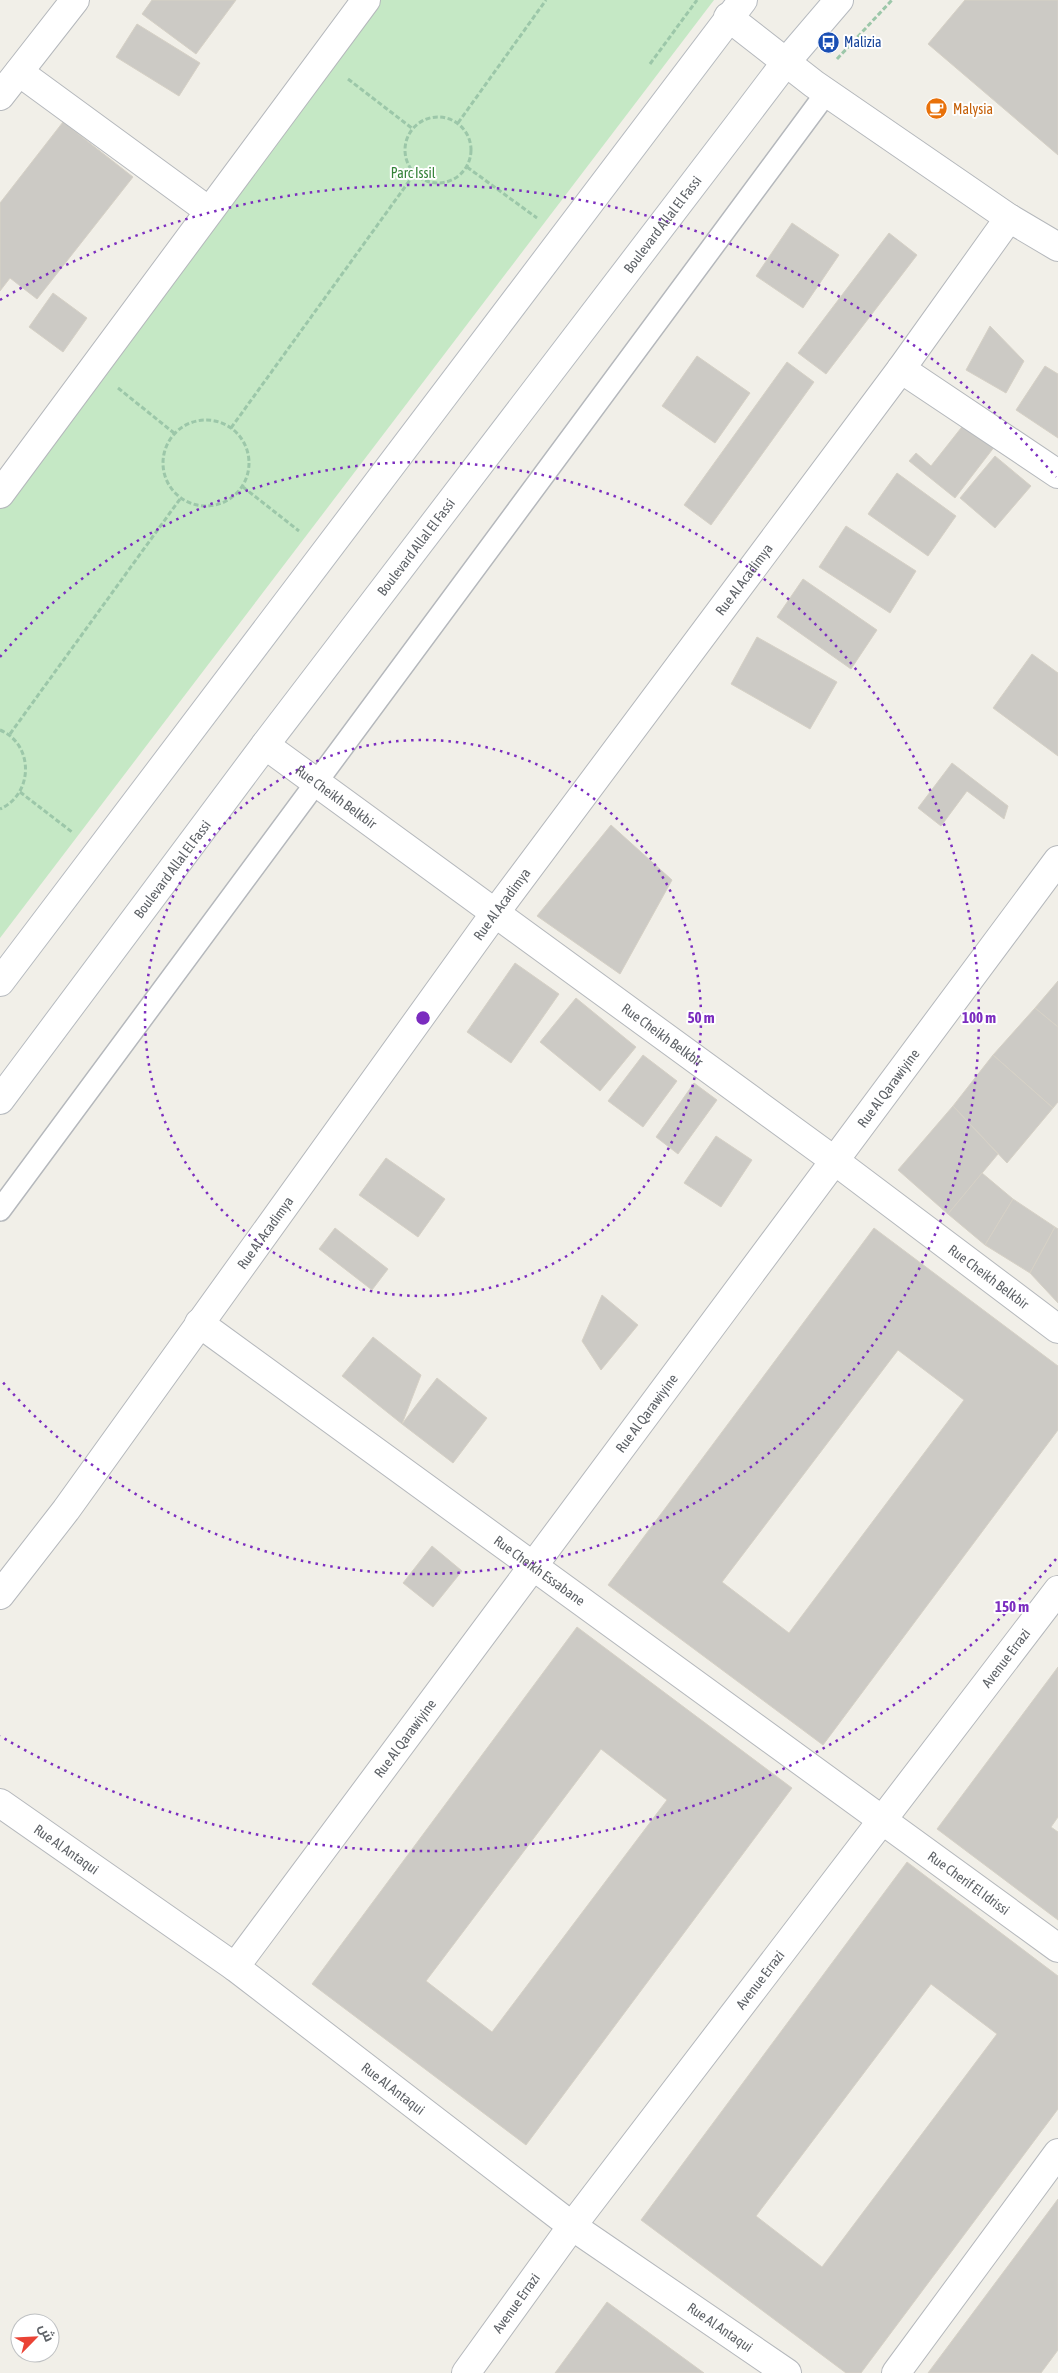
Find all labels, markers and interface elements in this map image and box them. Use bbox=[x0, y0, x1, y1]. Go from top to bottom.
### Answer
bus stop icon: Malizia bbox=[816, 30, 840, 54]
place label: Malizia bbox=[844, 34, 882, 50]
cafe icon: Malysia bbox=[925, 97, 949, 121]
place label: Malysia bbox=[953, 101, 993, 117]
park label: Parc Issil bbox=[391, 165, 436, 181]
street label: Boulevard Allal El Fassi bbox=[620, 173, 704, 276]
street label: Boulevard Allal El Fassi bbox=[374, 495, 458, 599]
street label: Rue Al Acadimya bbox=[712, 540, 776, 618]
street label: Rue Cheikh Belkbir bbox=[292, 762, 380, 832]
street label: Boulevard Allal El Fassi bbox=[131, 817, 214, 921]
street label: Rue Al Acadimya bbox=[470, 865, 534, 943]
street label: Rue Cheikh Belkbir bbox=[619, 1000, 707, 1070]
centre of rings bbox=[414, 1009, 432, 1027]
text: 50 m bbox=[688, 1009, 715, 1026]
text: 100 m bbox=[962, 1009, 996, 1026]
street label: Rue Al Qarawiyine bbox=[854, 1046, 923, 1130]
street label: Rue Al Acadimya bbox=[234, 1193, 297, 1272]
street label: Rue Cheikh Belkbir bbox=[945, 1241, 1033, 1313]
street label: Rue Al Qarawiyine bbox=[612, 1371, 681, 1456]
street label: Rue Cheikh Essabane bbox=[491, 1532, 588, 1609]
text: 150 m bbox=[995, 1598, 1029, 1615]
street label: Avenue Errazi bbox=[979, 1626, 1033, 1691]
street label: Rue Al Qarawiyine bbox=[371, 1696, 439, 1781]
street label: Rue Al Antaqui bbox=[31, 1821, 102, 1878]
street label: Rue Cherif El Idrissi bbox=[925, 1848, 1013, 1918]
street label: Avenue Errazi bbox=[733, 1947, 788, 2012]
street label: Rue Al Antaqui bbox=[358, 2059, 428, 2118]
street label: Avenue Errazi bbox=[489, 2270, 543, 2336]
street label: Rue Al Antaqui bbox=[684, 2299, 756, 2355]
north arrow bbox=[10, 2313, 60, 2363]
text: ش bbox=[35, 2321, 58, 2345]

